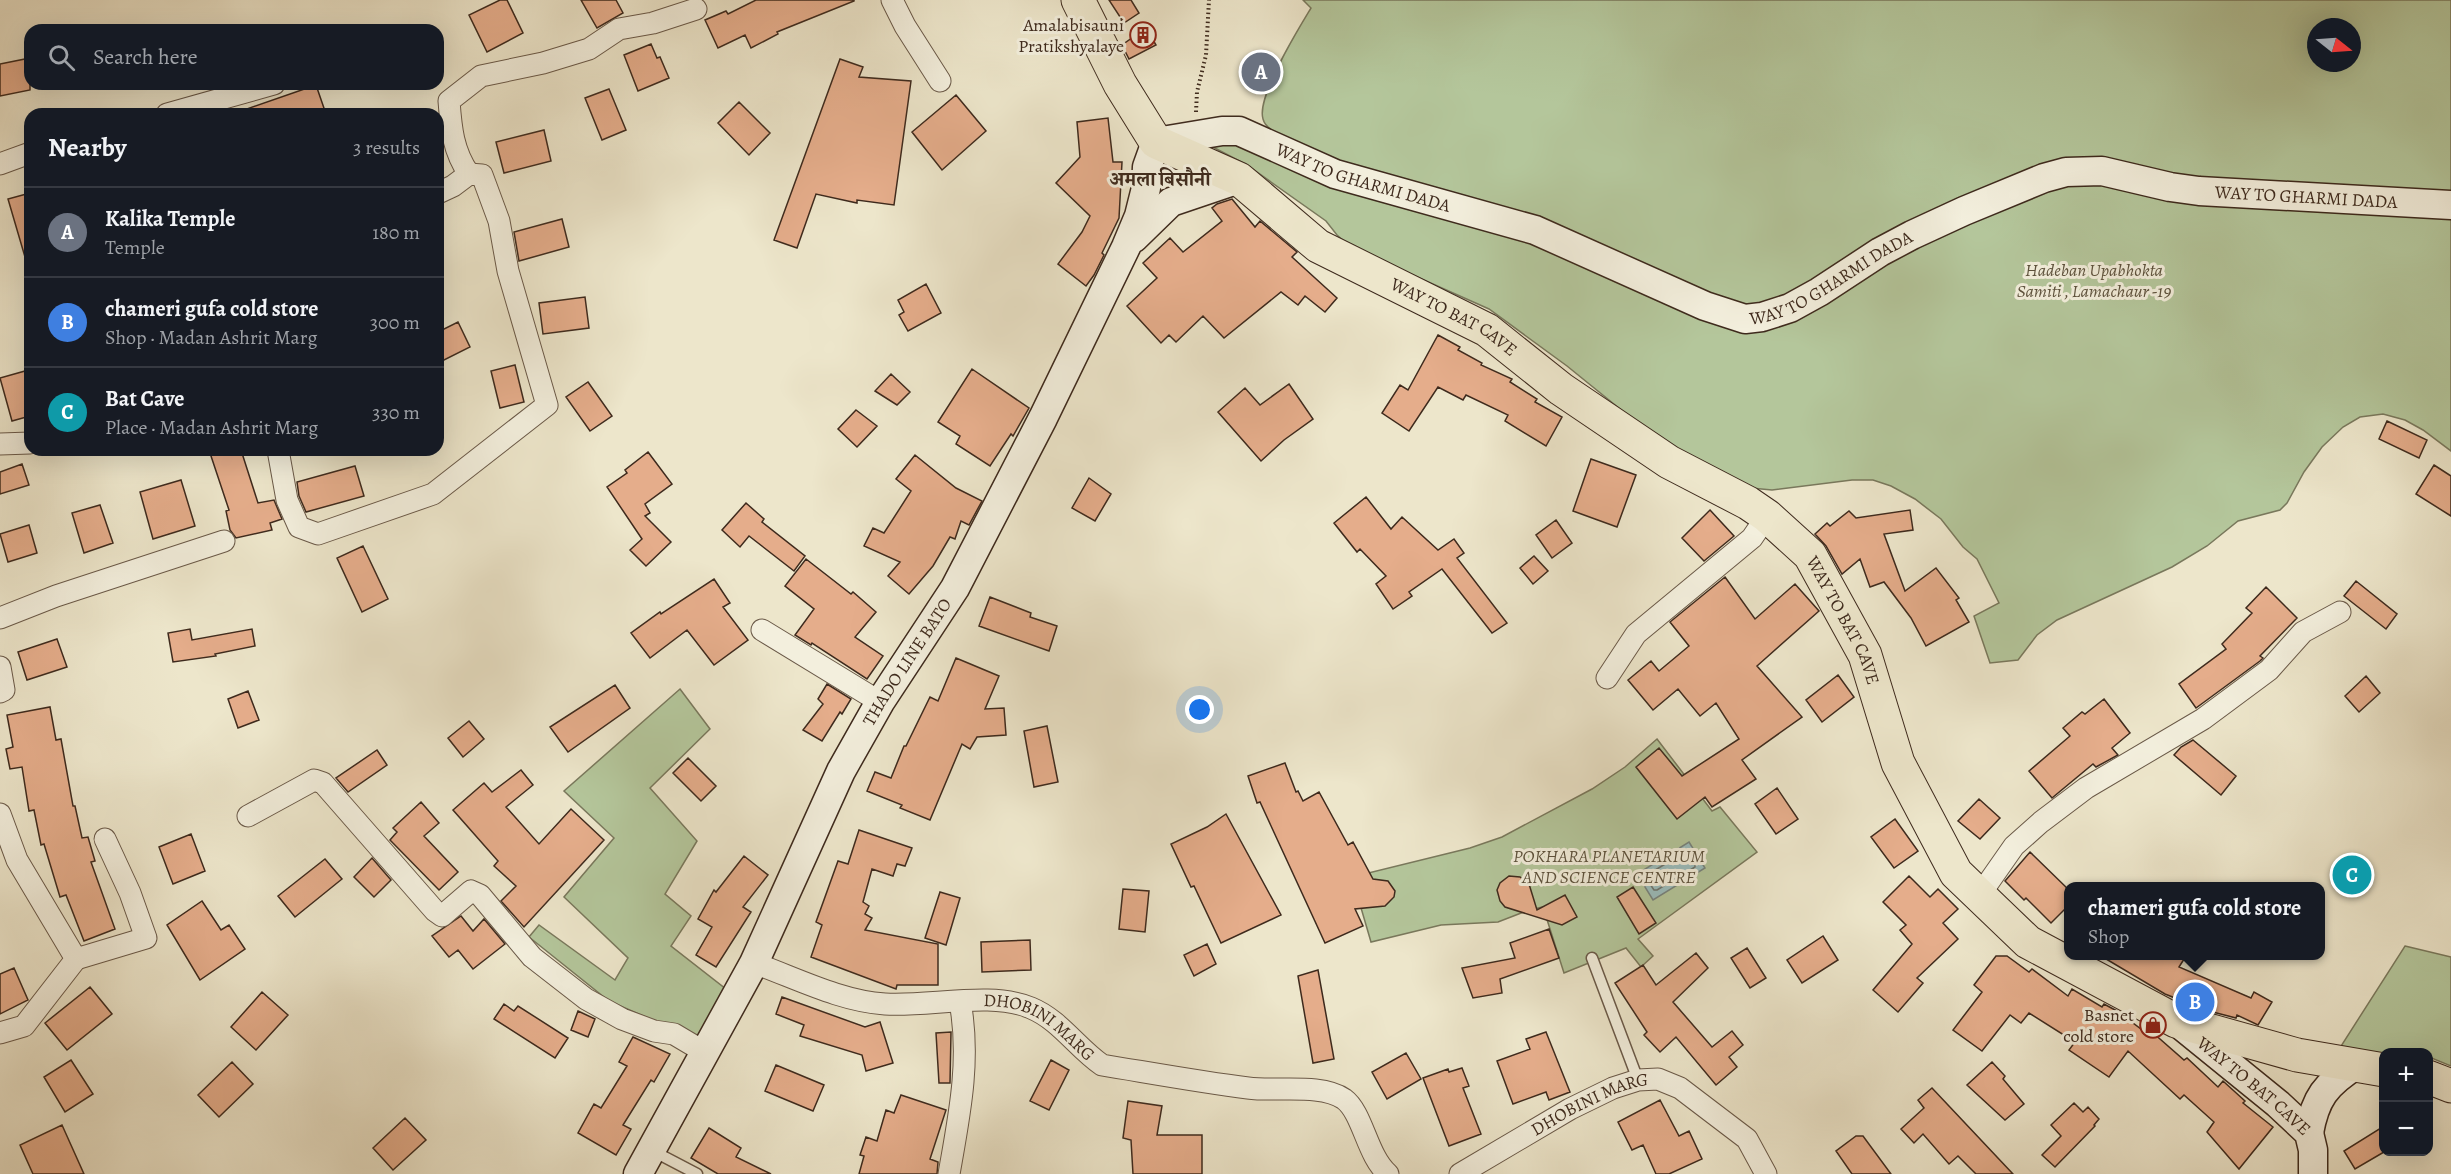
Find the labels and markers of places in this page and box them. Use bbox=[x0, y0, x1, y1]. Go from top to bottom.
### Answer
place label: Amalabisauni Pratikshyalaye bbox=[1018, 13, 1124, 58]
building icon: Amalabisauni Pratikshyalaye bbox=[1128, 20, 1158, 50]
pin: A bbox=[1242, 50, 1280, 94]
pin: C bbox=[2332, 852, 2372, 898]
pin: B bbox=[2176, 980, 2214, 1024]
place label: Basnet cold store bbox=[2063, 1003, 2134, 1048]
shop icon: Basnet cold store bbox=[2138, 1010, 2168, 1040]

